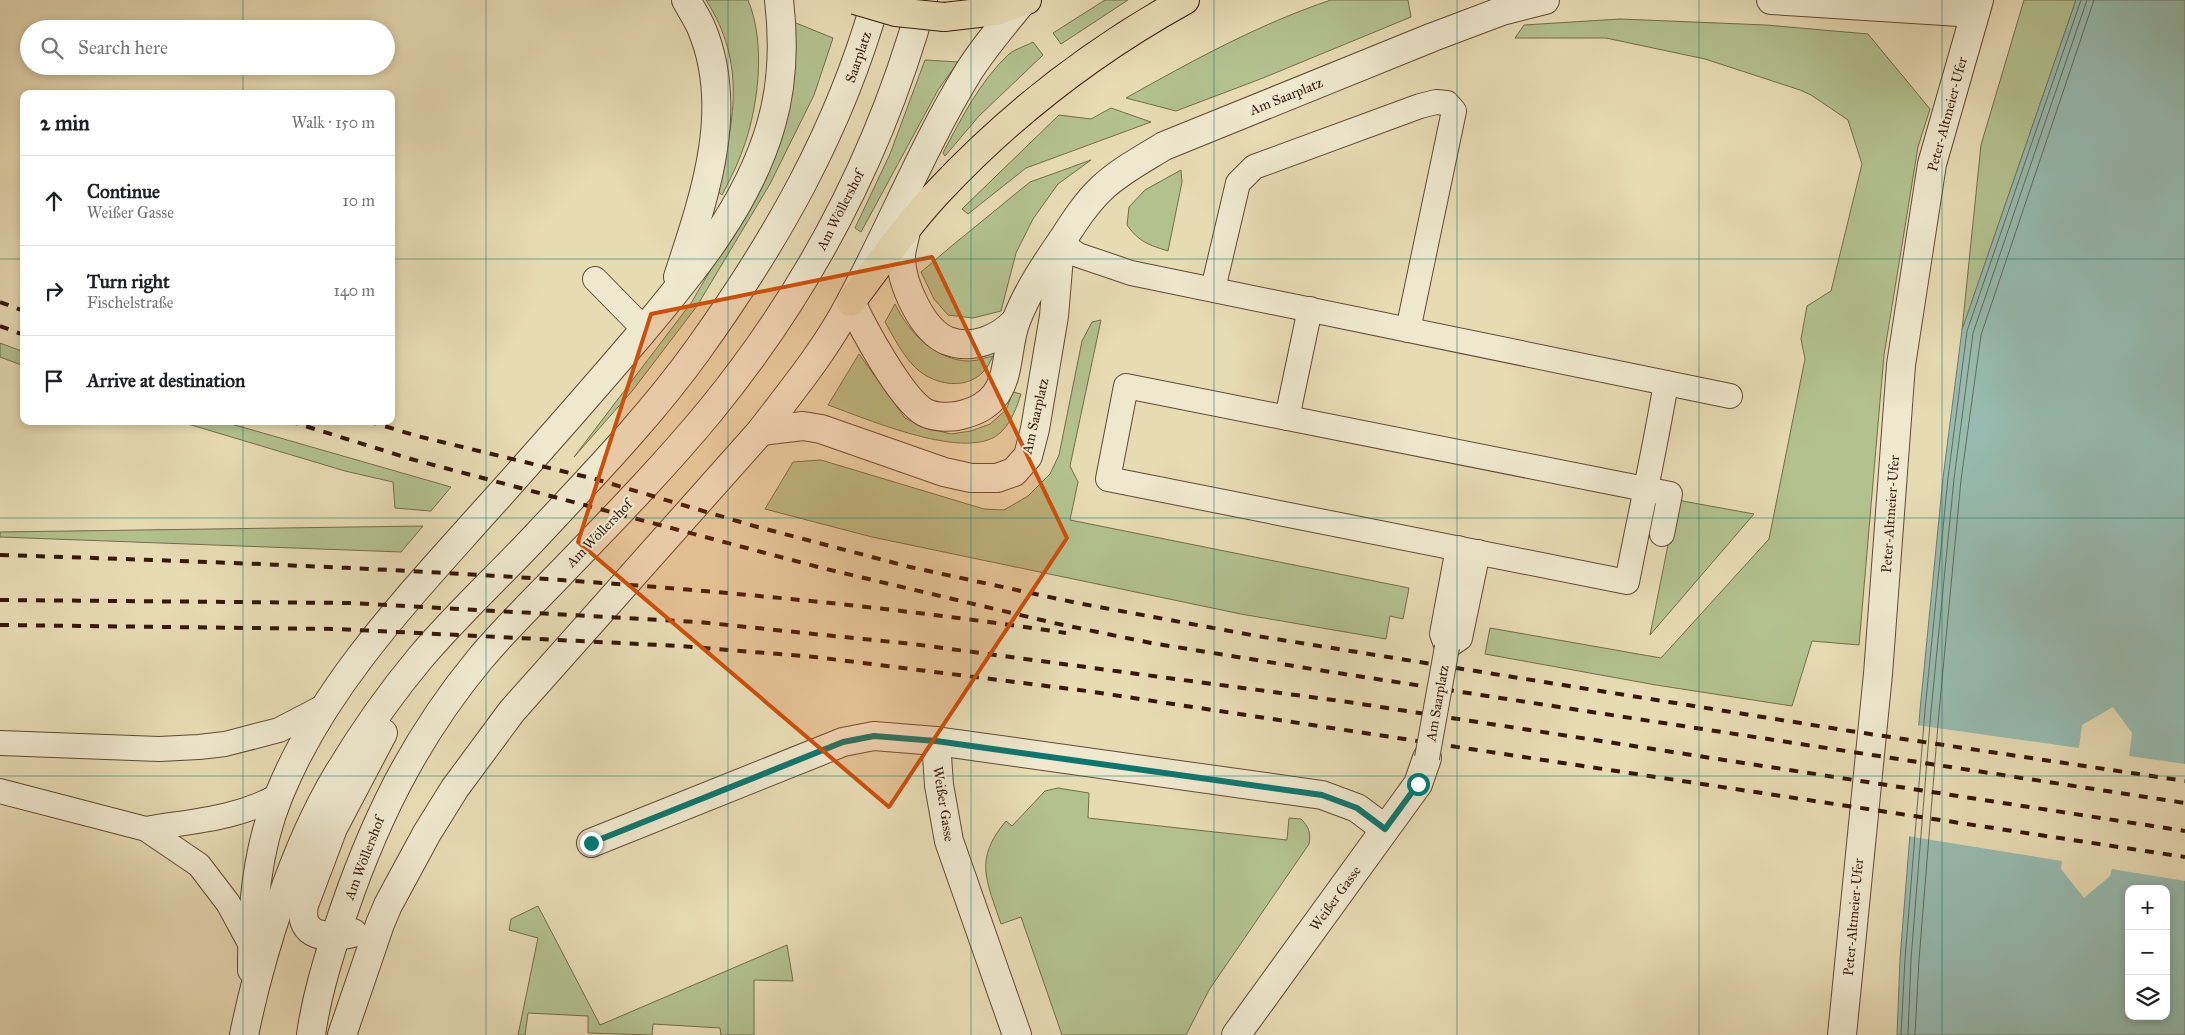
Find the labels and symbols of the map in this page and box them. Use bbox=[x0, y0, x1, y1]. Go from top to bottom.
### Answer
street label: Saarplatz bbox=[842, 29, 875, 85]
street label: Peter-Altmeier-Ufer bbox=[1924, 54, 1971, 173]
street label: Am Saarplatz bbox=[1246, 74, 1326, 119]
street label: Am Wöllershof bbox=[813, 165, 869, 254]
street label: Am Saarplatz bbox=[1018, 376, 1053, 457]
street label: Peter-Altmeier-Ufer bbox=[1878, 454, 1903, 573]
street label: Am Wöllershof bbox=[562, 494, 637, 571]
street label: Am Saarplatz bbox=[1422, 663, 1453, 744]
street label: Weißer Gasse bbox=[929, 765, 958, 843]
route start bbox=[1407, 773, 1430, 796]
street label: Am Wöllershof bbox=[340, 812, 389, 903]
route end bbox=[580, 832, 603, 855]
street label: Peter-Altmeier-Ufer bbox=[1840, 857, 1867, 977]
street label: Weißer Gasse bbox=[1306, 862, 1365, 934]

